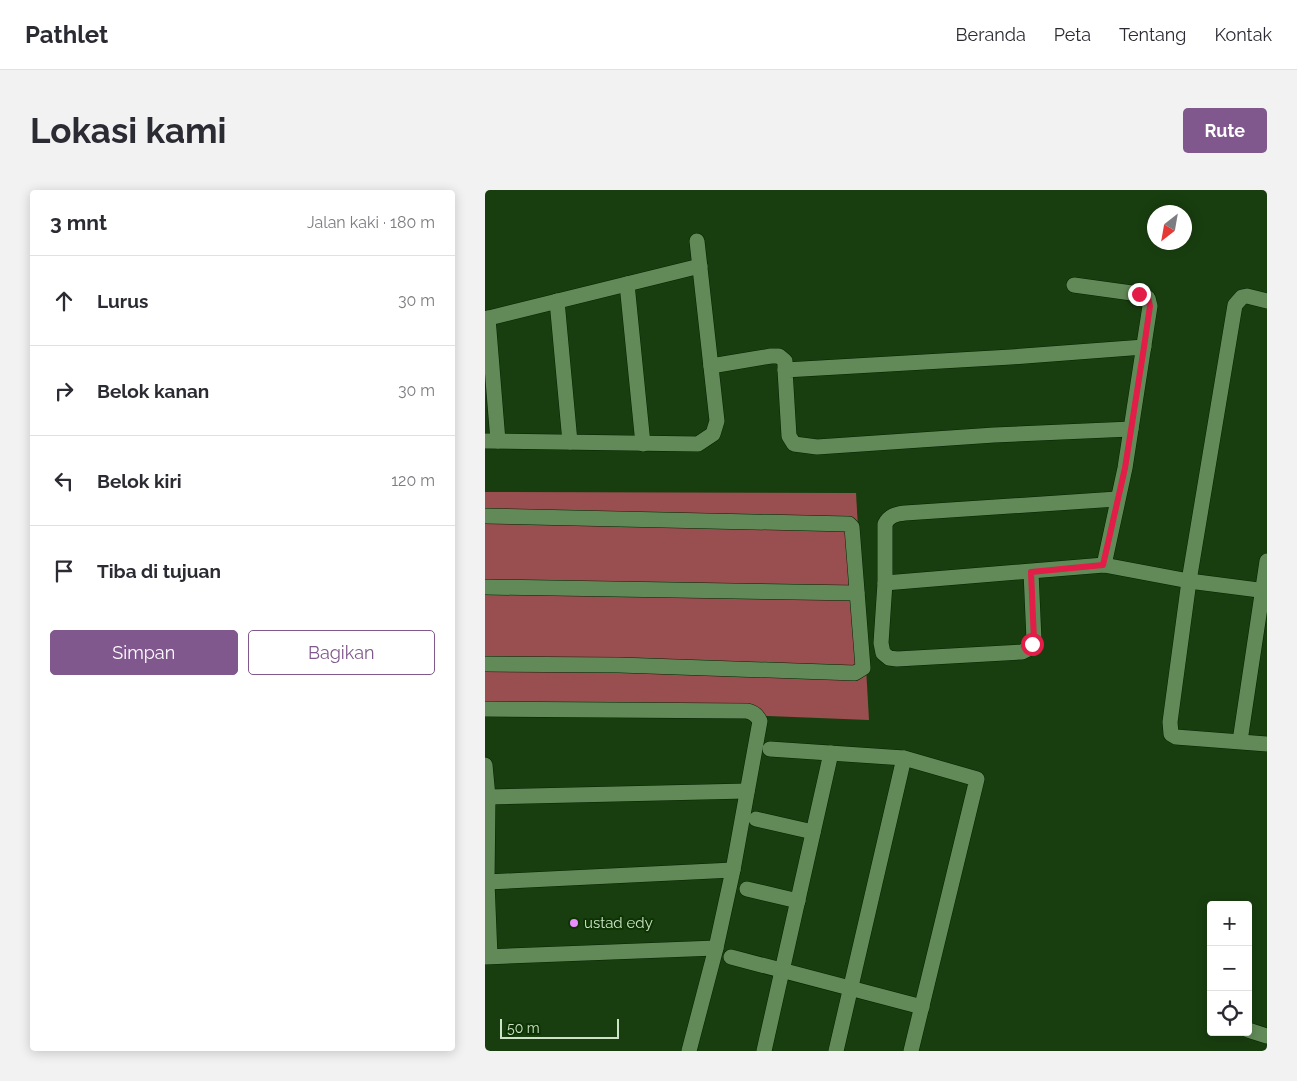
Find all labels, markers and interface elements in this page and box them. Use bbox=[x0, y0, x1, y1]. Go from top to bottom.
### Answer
text: Pathlet bbox=[25, 20, 108, 49]
text: Beranda bbox=[956, 24, 1026, 45]
text: Peta bbox=[1054, 24, 1091, 45]
text: Tentang bbox=[1119, 24, 1186, 45]
text: Kontak bbox=[1214, 24, 1272, 45]
button: Rute bbox=[1183, 108, 1267, 153]
text: Lokasi kami bbox=[30, 110, 227, 151]
north arrow bbox=[1147, 205, 1192, 250]
text: 3 mnt bbox=[50, 210, 107, 235]
text: Jalan kaki · 180 m bbox=[307, 213, 435, 232]
route end bbox=[1128, 283, 1151, 306]
icon: ahead bbox=[50, 287, 78, 315]
text: Lurus bbox=[97, 290, 148, 312]
text: 30 m bbox=[398, 291, 435, 310]
icon: right bbox=[50, 377, 78, 405]
text: Belok kanan bbox=[97, 380, 209, 402]
text: 30 m bbox=[398, 381, 435, 400]
icon: left bbox=[50, 467, 78, 495]
text: Belok kiri bbox=[97, 470, 182, 492]
text: 120 m bbox=[391, 471, 435, 490]
icon: arrive bbox=[50, 557, 78, 585]
text: Tiba di tujuan bbox=[97, 560, 221, 582]
button: Simpan bbox=[50, 630, 238, 675]
button: Bagikan bbox=[248, 630, 435, 675]
route start bbox=[1021, 633, 1044, 656]
map controls bbox=[1207, 901, 1252, 1036]
button: + bbox=[1207, 901, 1252, 946]
place label: ustad edy bbox=[584, 914, 653, 932]
marker: ustad edy bbox=[568, 917, 580, 929]
button: − bbox=[1207, 946, 1252, 991]
button: locate bbox=[1207, 991, 1252, 1036]
scale bar bbox=[500, 1016, 619, 1039]
text: 50 m bbox=[507, 1020, 540, 1036]

